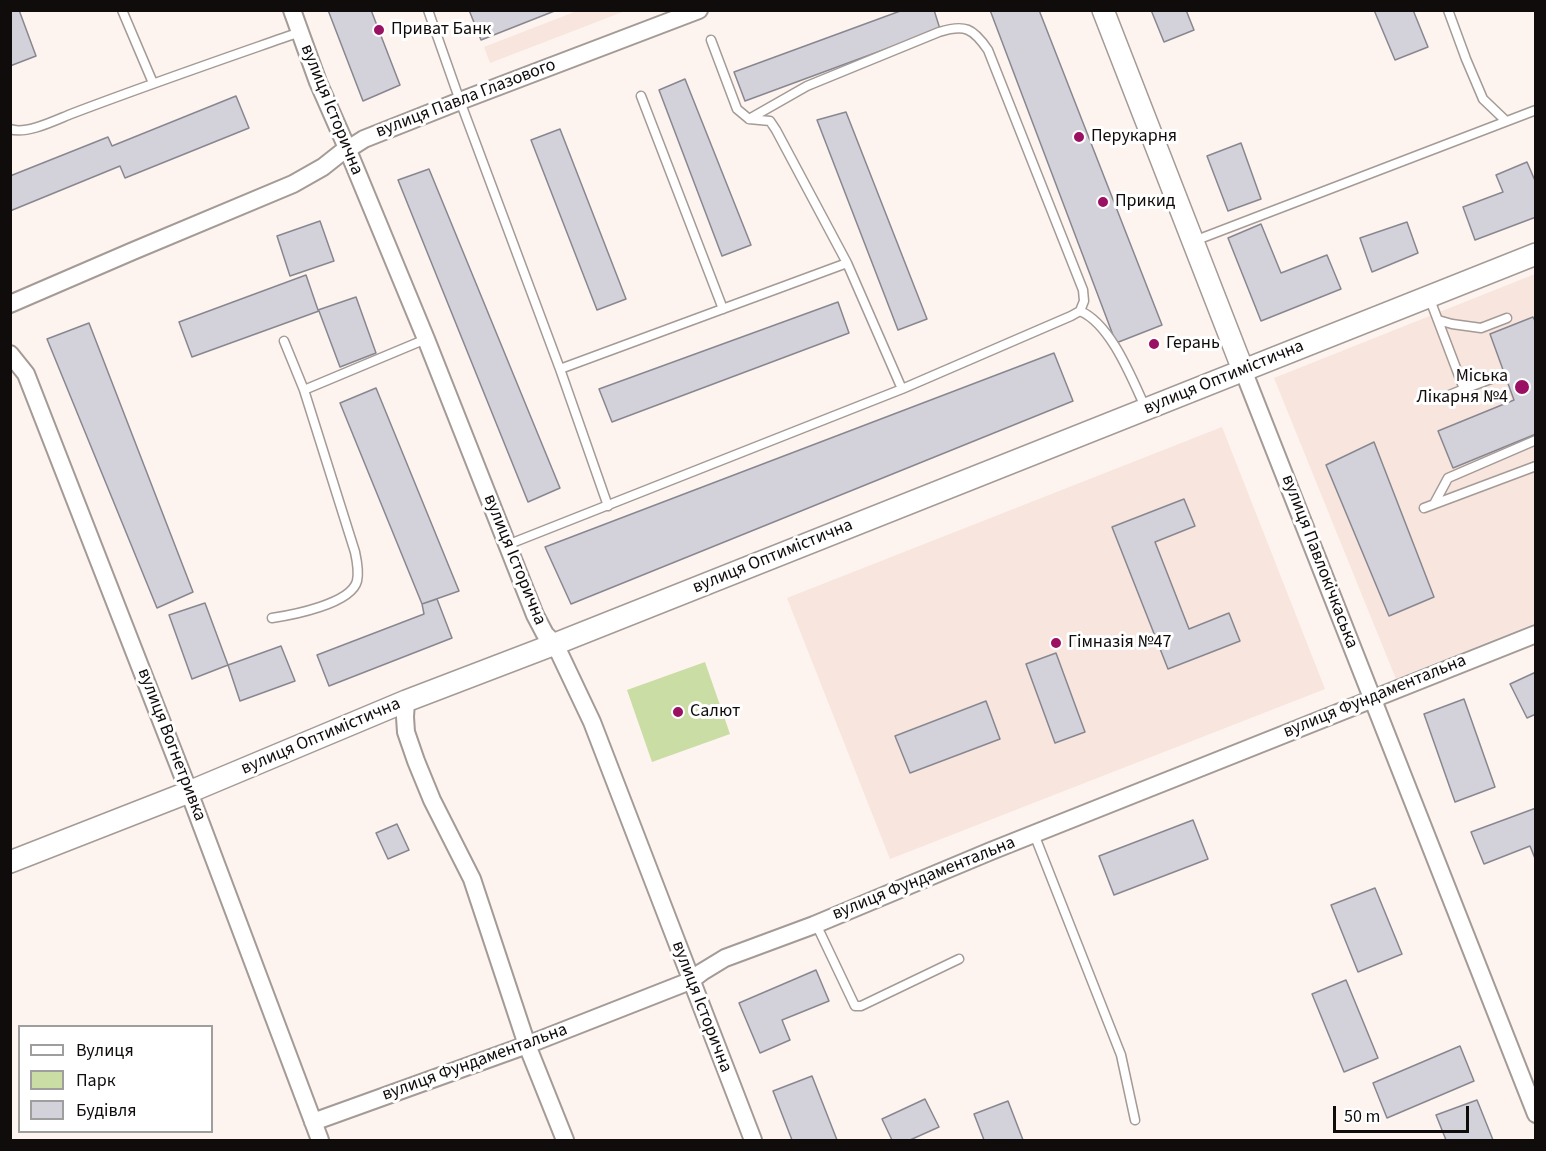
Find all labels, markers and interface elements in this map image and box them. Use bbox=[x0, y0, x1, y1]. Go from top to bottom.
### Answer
place label: Приват Банк bbox=[391, 19, 491, 41]
marker: Приват Банк bbox=[372, 23, 386, 37]
street label: вулиця Історична bbox=[295, 41, 367, 179]
street label: вулиця Павла Глазового bbox=[373, 55, 559, 143]
place label: Перукарня bbox=[1091, 126, 1177, 148]
marker: Перукарня bbox=[1072, 130, 1086, 144]
place label: Прикид bbox=[1115, 191, 1175, 213]
marker: Прикид bbox=[1096, 195, 1110, 209]
place label: Герань bbox=[1166, 333, 1220, 355]
street label: вулиця Оптимістична bbox=[1141, 336, 1307, 420]
marker: Герань bbox=[1147, 337, 1161, 351]
place label: Міська Лікарня №4 bbox=[1416, 366, 1508, 409]
marker: Міська Лікарня №4 bbox=[1513, 378, 1531, 396]
street label: вулиця Павлокічкаська bbox=[1276, 472, 1362, 652]
street label: вулиця Історична bbox=[478, 491, 550, 629]
street label: вулиця Оптимістична bbox=[690, 515, 856, 599]
place label: Гімназія №47 bbox=[1068, 632, 1171, 654]
marker: Гімназія №47 bbox=[1049, 636, 1063, 650]
street label: вулиця Фундаментальна bbox=[1280, 650, 1470, 744]
street label: вулиця Вогнетривка bbox=[132, 666, 210, 824]
street label: вулиця Оптимістична bbox=[238, 694, 404, 780]
place label: Салют bbox=[690, 701, 740, 723]
marker: Салют bbox=[671, 705, 685, 719]
street label: вулиця Фундаментальна bbox=[829, 832, 1019, 926]
street label: вулиця Історична bbox=[666, 938, 736, 1076]
street label: вулиця Фундаментальна bbox=[379, 1019, 571, 1107]
legend bbox=[18, 1025, 213, 1133]
text: Вулиця bbox=[76, 1038, 134, 1063]
text: Парк bbox=[76, 1068, 116, 1093]
scale bar bbox=[1336, 1094, 1472, 1132]
text: Будівля bbox=[76, 1098, 136, 1123]
text: 50 m bbox=[1344, 1104, 1380, 1129]

